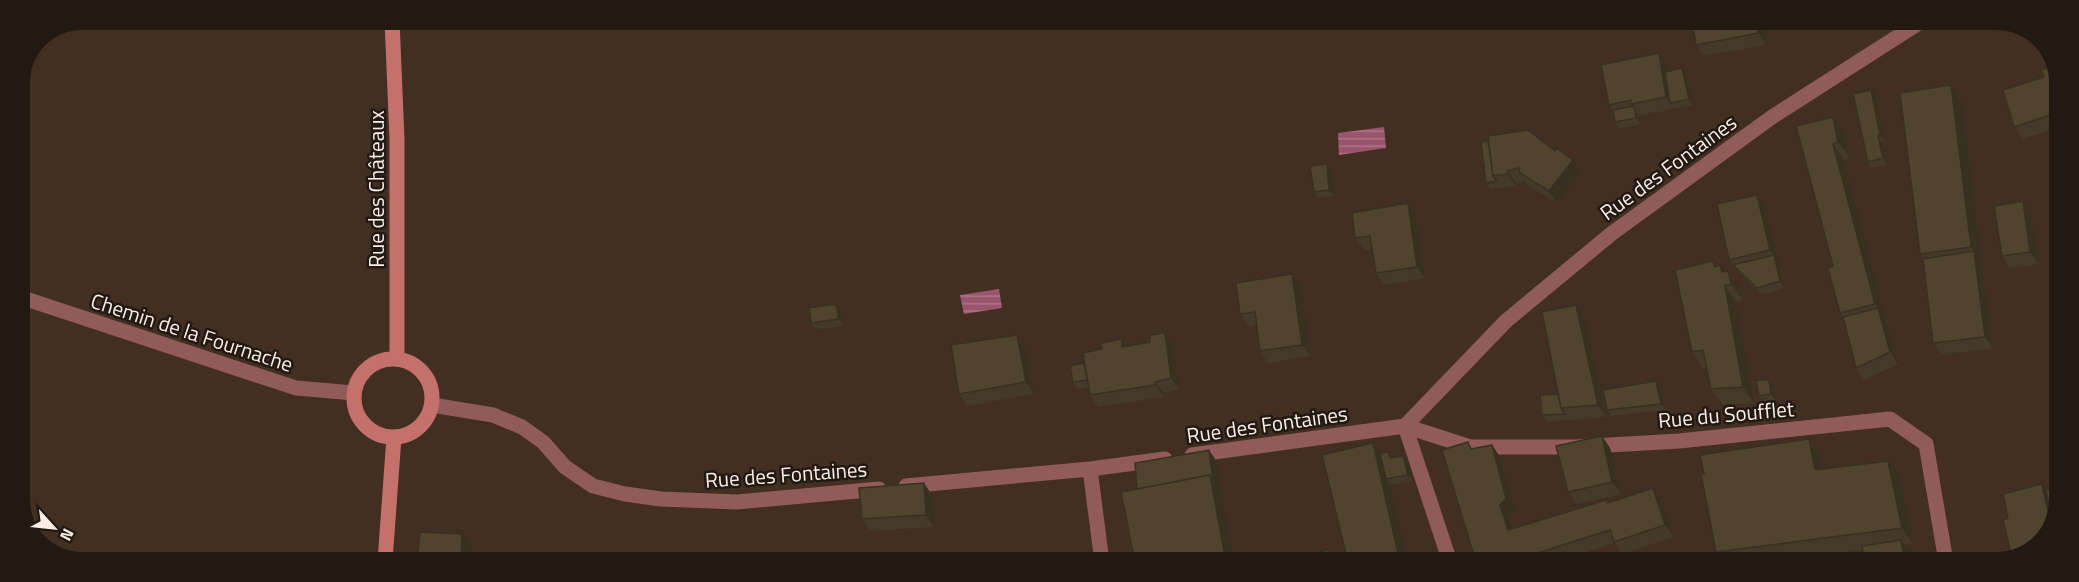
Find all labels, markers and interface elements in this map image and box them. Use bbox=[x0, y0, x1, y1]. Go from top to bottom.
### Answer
street label: Rue des Fontaines bbox=[1593, 106, 1743, 228]
street label: Rue des Châteaux bbox=[360, 110, 392, 268]
street label: Chemin de la Fournache bbox=[87, 284, 297, 380]
street label: Rue du Soufflet bbox=[1657, 392, 1796, 436]
street label: Rue des Fontaines bbox=[1184, 397, 1350, 451]
street label: Rue des Fontaines bbox=[704, 452, 868, 496]
north arrow bbox=[24, 498, 84, 558]
text: N bbox=[54, 524, 81, 545]

